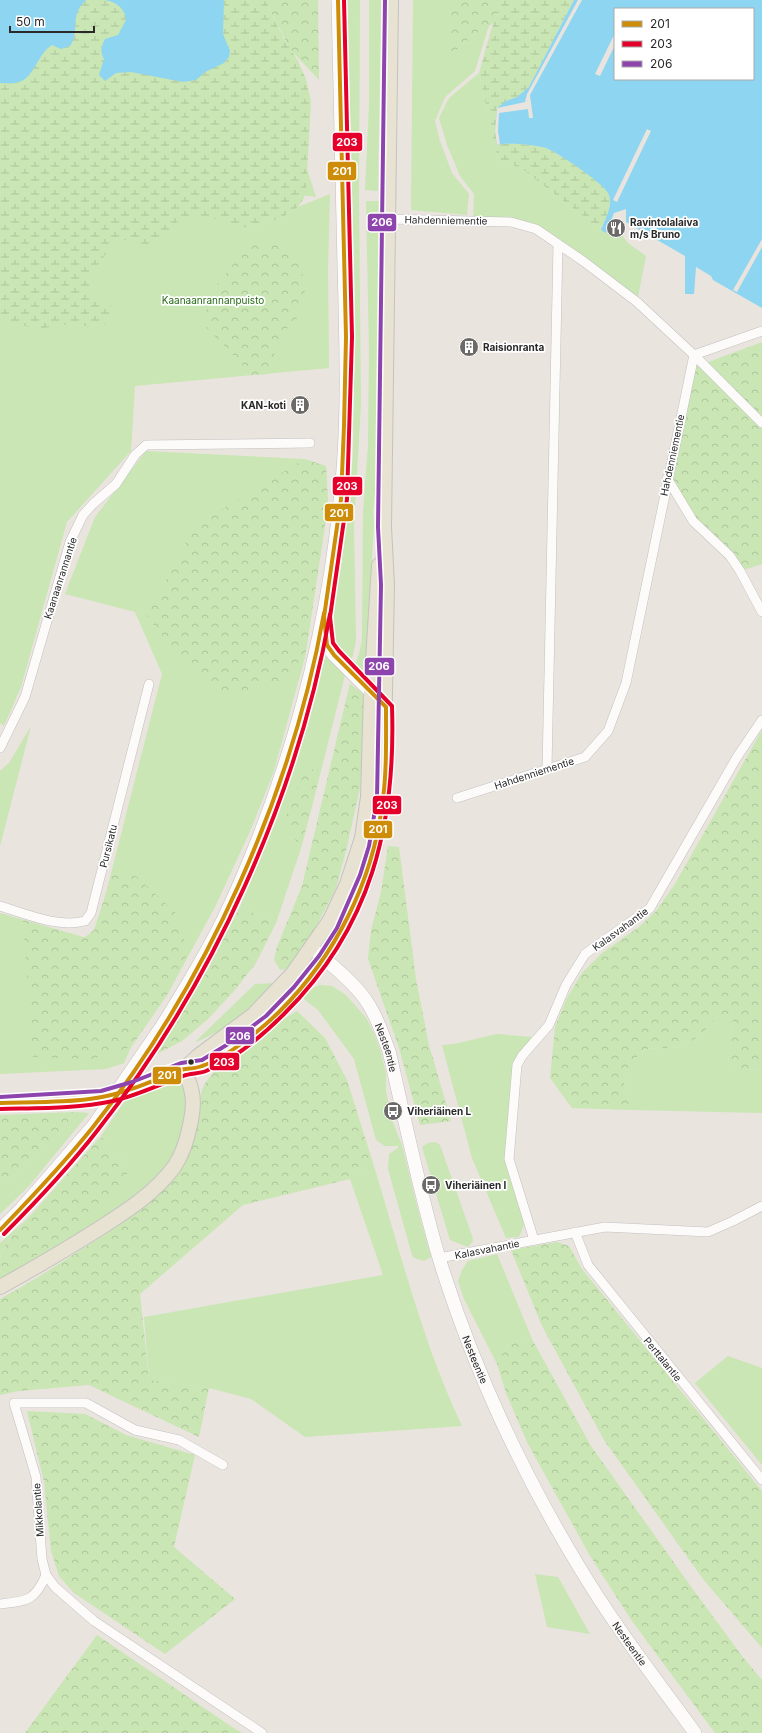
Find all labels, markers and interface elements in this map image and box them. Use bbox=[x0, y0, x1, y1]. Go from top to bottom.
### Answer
scale bar bbox=[10, 8, 94, 34]
legend bbox=[614, 8, 754, 80]
text: 50 m bbox=[16, 14, 45, 29]
text: 201 bbox=[650, 16, 670, 31]
text: 203 bbox=[650, 36, 672, 51]
text: 206 bbox=[650, 56, 672, 71]
line badge: 203 bbox=[332, 132, 363, 152]
text: 203 bbox=[336, 135, 358, 149]
line badge: 201 bbox=[327, 161, 357, 181]
text: 201 bbox=[332, 164, 352, 178]
line badge: 206 bbox=[367, 213, 397, 232]
street label: Hahdenniementie bbox=[404, 213, 488, 227]
text: 206 bbox=[371, 215, 393, 229]
place label: Ravintolalaiva m/s Bruno bbox=[630, 216, 698, 240]
restaurant icon: Ravintolalaiva m/s Bruno bbox=[605, 217, 627, 239]
park label: Kaanaanrannanpuisto bbox=[162, 294, 264, 306]
building icon: Raisionranta bbox=[458, 336, 480, 358]
place label: Raisionranta bbox=[483, 341, 544, 353]
building icon: KAN-koti bbox=[289, 394, 311, 416]
place label: KAN-koti bbox=[241, 399, 286, 411]
street label: Hahdenniementie bbox=[658, 413, 687, 497]
line badge: 203 bbox=[332, 476, 363, 496]
text: 203 bbox=[336, 479, 358, 493]
line badge: 201 bbox=[324, 503, 354, 522]
text: 201 bbox=[329, 506, 349, 520]
street label: Kaanaanrannantie bbox=[41, 535, 79, 620]
line badge: 206 bbox=[364, 657, 395, 676]
text: 206 bbox=[368, 659, 390, 673]
street label: Hahdenniementie bbox=[493, 754, 575, 792]
line badge: 203 bbox=[372, 795, 402, 815]
text: 203 bbox=[376, 798, 398, 812]
line badge: 201 bbox=[363, 820, 393, 839]
text: 201 bbox=[368, 822, 388, 836]
street label: Pursikatu bbox=[97, 823, 119, 869]
street label: Kalasvahantie bbox=[590, 905, 650, 953]
street label: Nesteentie bbox=[373, 1021, 400, 1073]
line badge: 206 bbox=[225, 1026, 255, 1045]
text: 206 bbox=[229, 1029, 251, 1043]
line badge: 203 bbox=[209, 1052, 240, 1071]
text: 203 bbox=[213, 1055, 235, 1069]
unlabelled marker bbox=[186, 1057, 196, 1067]
line badge: 201 bbox=[152, 1066, 182, 1085]
text: 201 bbox=[157, 1068, 177, 1082]
bus stop icon: Viheriäinen L bbox=[382, 1100, 404, 1122]
place label: Viheriäinen L bbox=[407, 1105, 472, 1117]
bus stop icon: Viheriäinen I bbox=[420, 1174, 442, 1196]
place label: Viheriäinen I bbox=[445, 1179, 507, 1191]
street label: Kalasvahantie bbox=[454, 1237, 521, 1261]
street label: Nesteentie bbox=[460, 1334, 490, 1386]
street label: Perttalantie bbox=[641, 1334, 685, 1384]
street label: Mikkolantie bbox=[30, 1483, 46, 1537]
street label: Nesteentie bbox=[610, 1619, 650, 1668]

